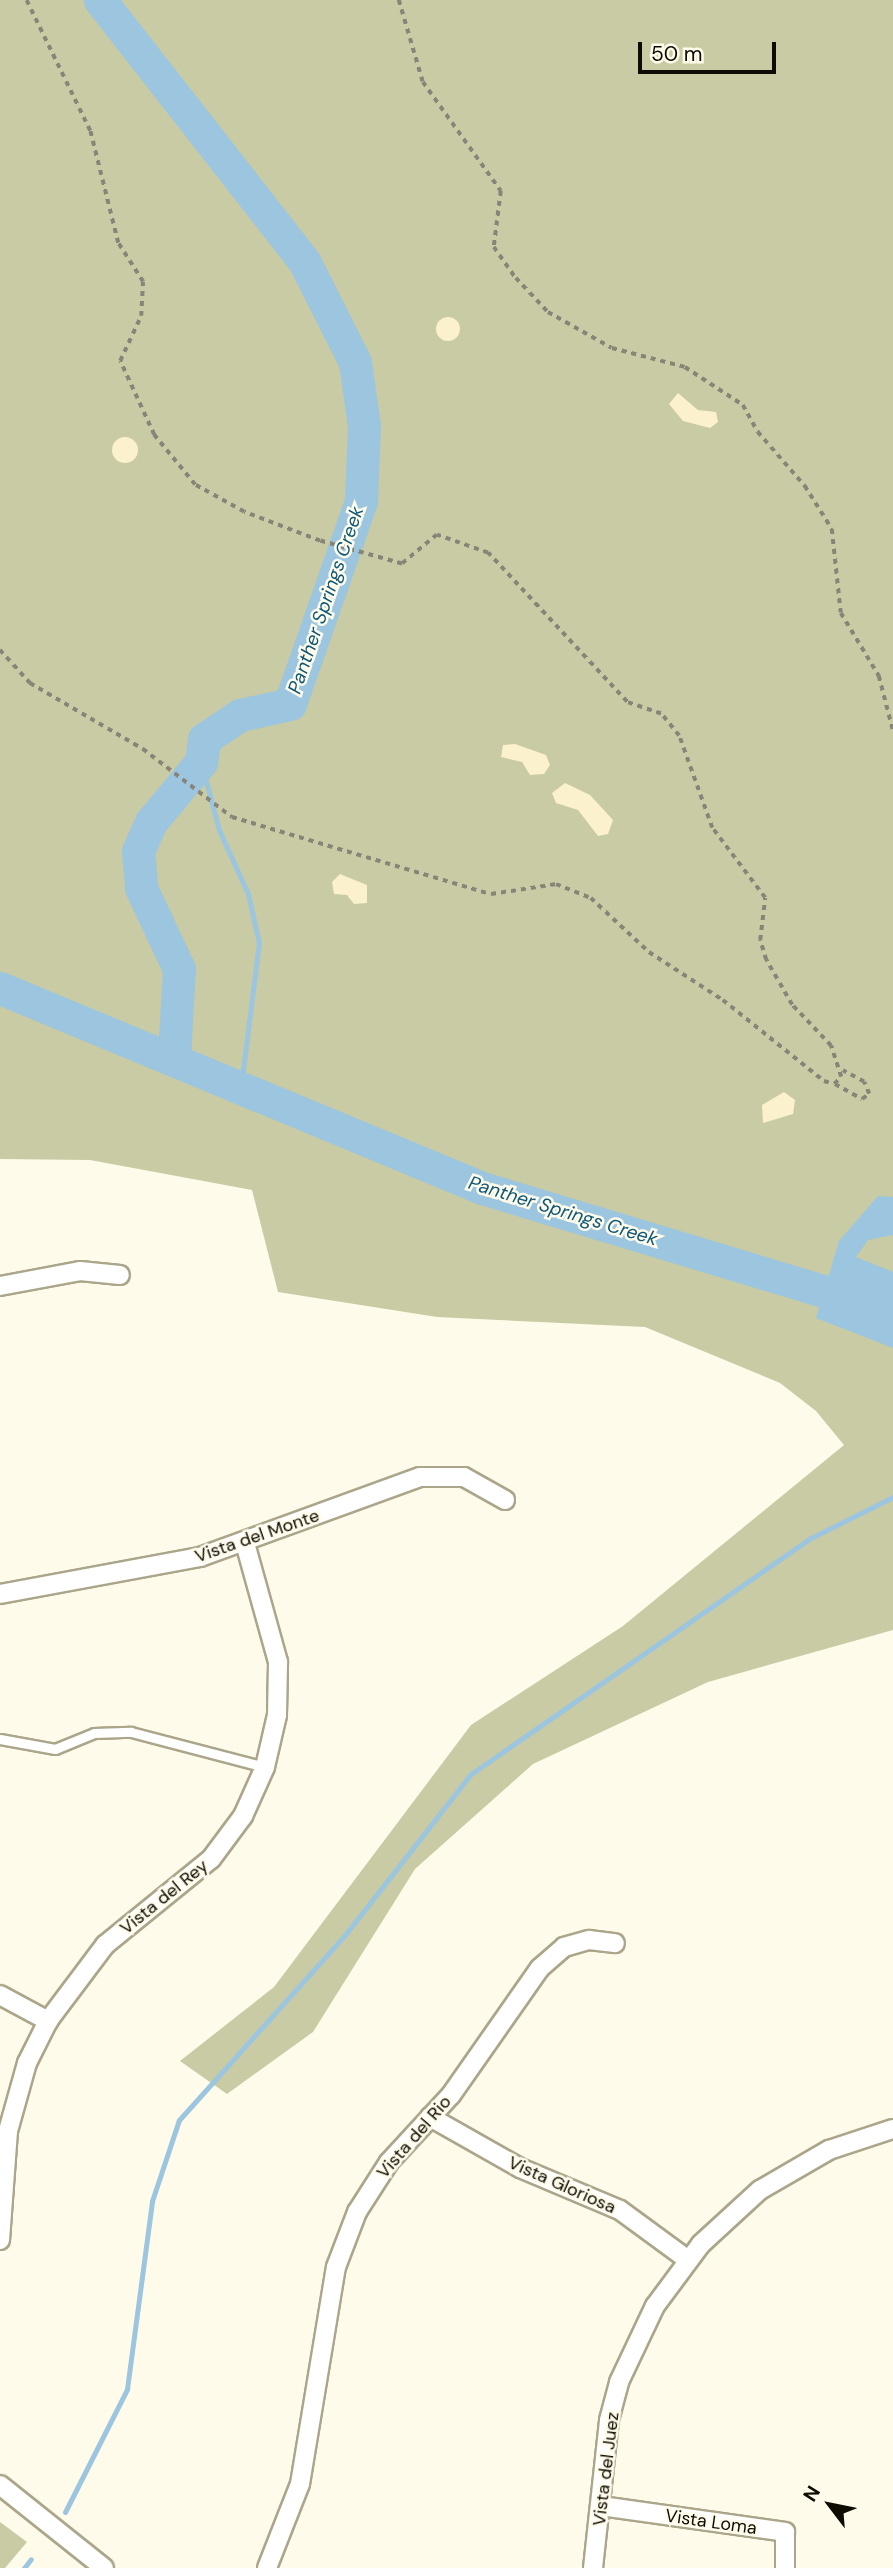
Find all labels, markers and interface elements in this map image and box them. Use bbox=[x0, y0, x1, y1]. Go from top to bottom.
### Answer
scale bar bbox=[641, 28, 779, 72]
text: 50 m bbox=[651, 40, 702, 68]
water label: Panther Springs Creek bbox=[283, 503, 369, 697]
water label: Panther Springs Creek bbox=[466, 1171, 660, 1251]
street label: Vista del Monte bbox=[192, 1505, 322, 1567]
street label: Vista del Rey bbox=[116, 1855, 212, 1939]
street label: Vista del Rio bbox=[372, 2091, 456, 2183]
street label: Vista Gloriosa bbox=[505, 2152, 619, 2218]
street label: Vista del Juez bbox=[588, 2411, 624, 2527]
north arrow bbox=[795, 2470, 865, 2540]
text: N bbox=[797, 2481, 826, 2506]
street label: Vista Loma bbox=[664, 2505, 758, 2539]

